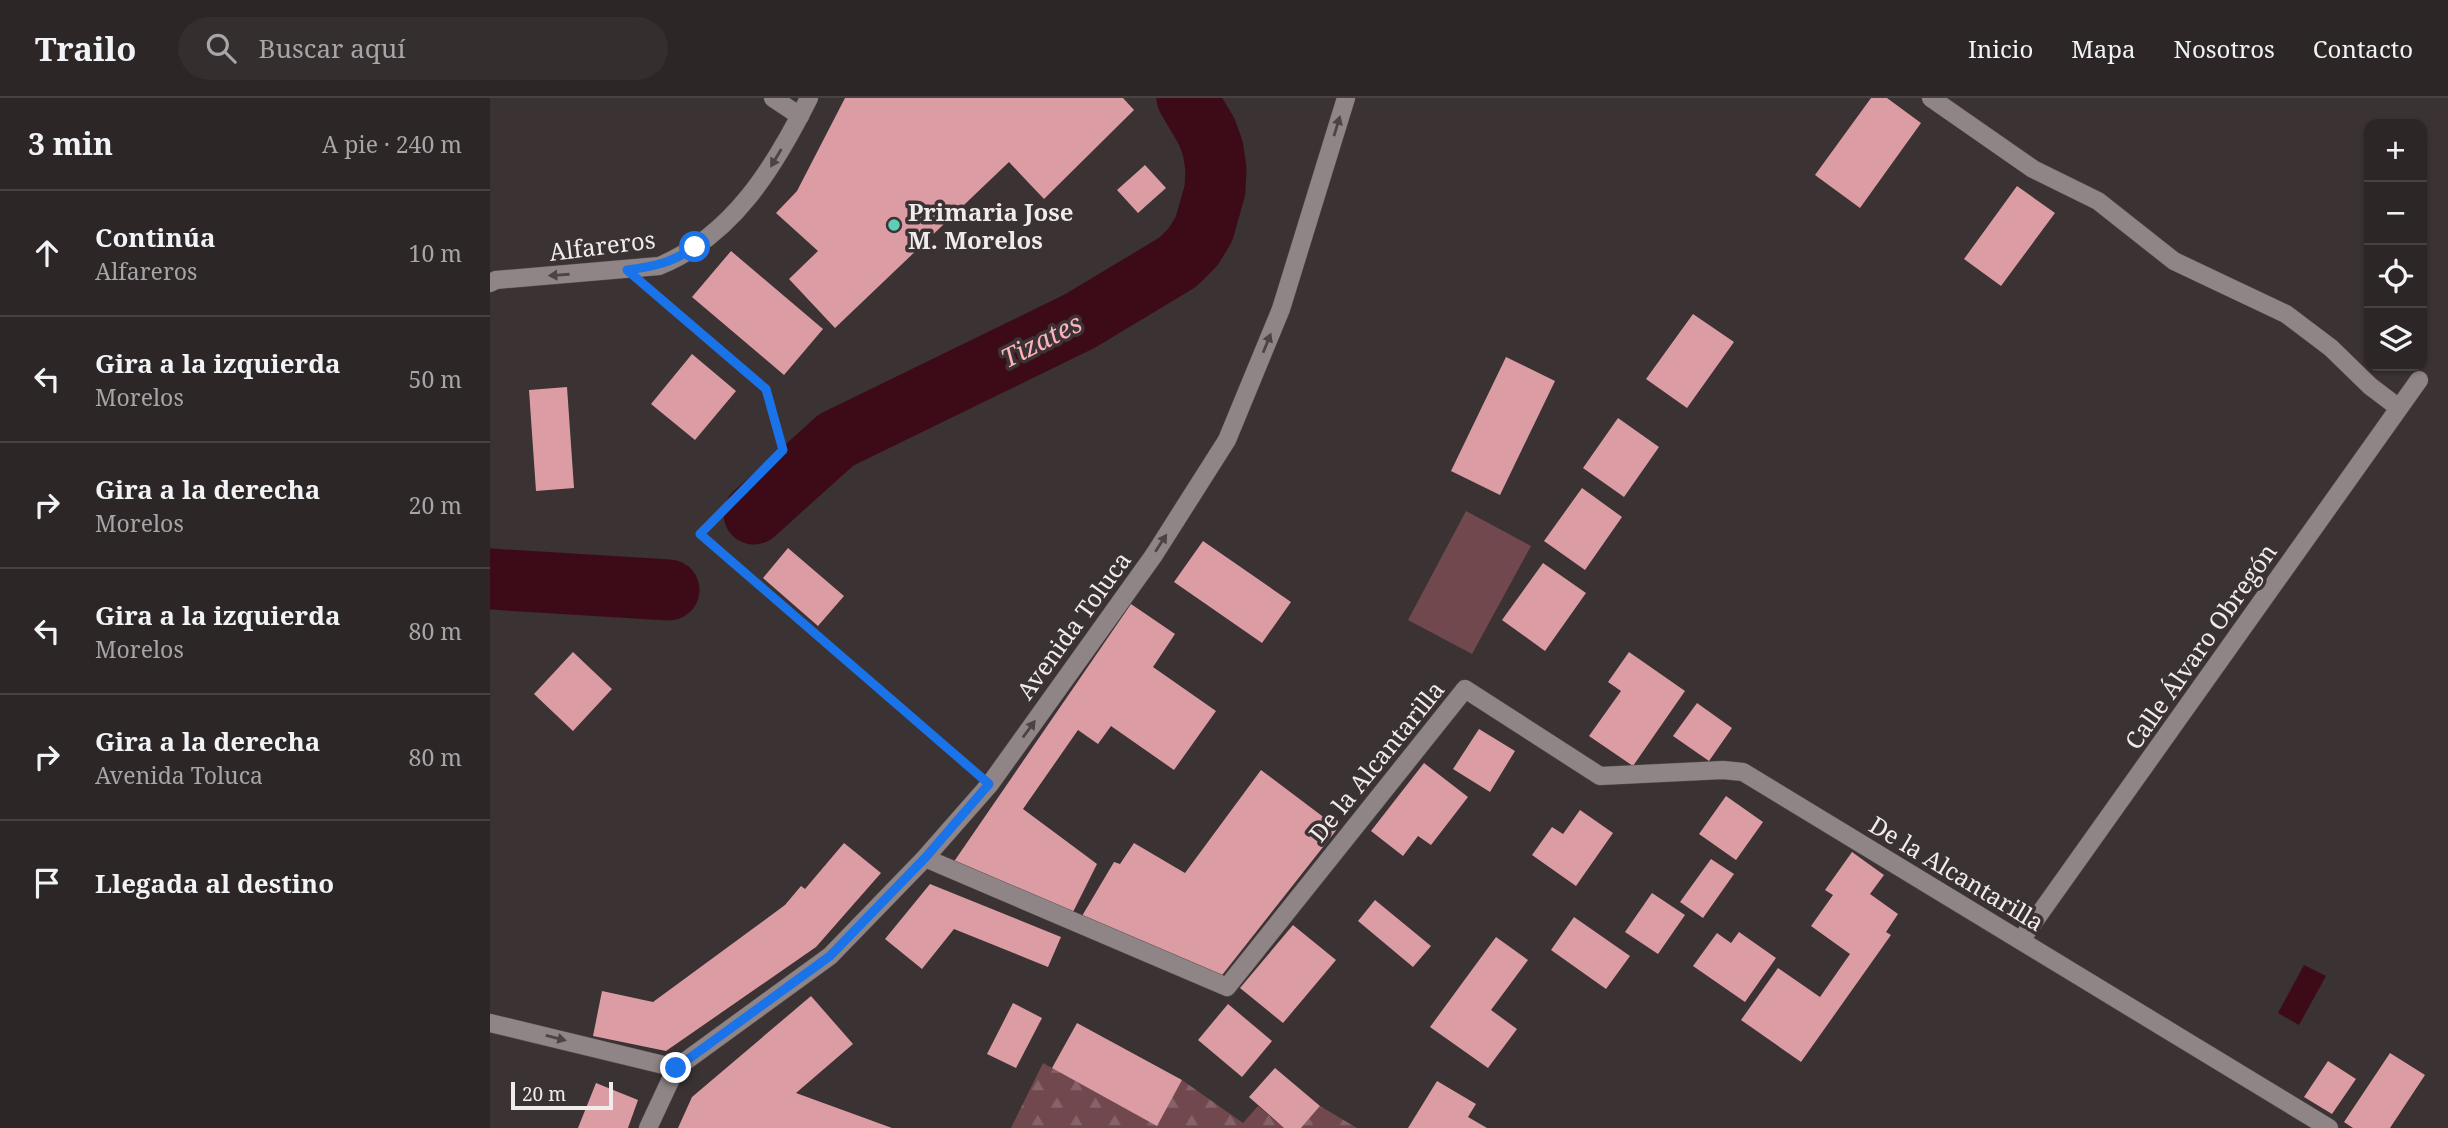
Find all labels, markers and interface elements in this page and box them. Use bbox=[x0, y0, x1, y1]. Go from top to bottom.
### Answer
search box bbox=[178, 17, 668, 80]
text: Trailo bbox=[35, 26, 136, 71]
icon: search bbox=[202, 29, 240, 67]
text: Buscar aquí bbox=[258, 30, 406, 66]
text: Inicio bbox=[1968, 32, 2033, 65]
text: Mapa bbox=[2071, 32, 2136, 65]
text: Nosotros bbox=[2174, 32, 2275, 65]
text: Contacto bbox=[2313, 32, 2413, 65]
one-way arrow bbox=[1332, 116, 1342, 137]
map controls bbox=[2364, 119, 2427, 371]
button: + bbox=[2364, 119, 2427, 182]
text: 3 min bbox=[28, 123, 113, 164]
text: A pie · 240 m bbox=[322, 128, 462, 160]
one-way arrow bbox=[770, 148, 783, 167]
button: − bbox=[2364, 182, 2427, 245]
place label: Primaria Jose M. Morelos bbox=[908, 195, 1074, 256]
marker: Primaria Jose M. Morelos bbox=[886, 217, 902, 233]
text: Continúa bbox=[95, 219, 216, 255]
street label: Alfareros bbox=[547, 222, 657, 268]
route start bbox=[679, 231, 710, 262]
icon: ahead bbox=[28, 234, 66, 272]
text: 10 m bbox=[409, 237, 462, 269]
button: locate bbox=[2364, 245, 2427, 308]
text: Alfareros bbox=[95, 255, 197, 287]
one-way arrow bbox=[548, 270, 570, 281]
water label: Tizates bbox=[994, 304, 1088, 376]
button: layers bbox=[2364, 308, 2427, 371]
one-way arrow bbox=[1262, 332, 1273, 353]
text: Gira a la izquierda bbox=[95, 345, 341, 381]
icon: left bbox=[28, 360, 66, 398]
text: 50 m bbox=[409, 363, 462, 395]
text: Morelos bbox=[95, 381, 184, 413]
text: Gira a la derecha bbox=[95, 471, 320, 507]
icon: right bbox=[28, 486, 66, 524]
text: 20 m bbox=[409, 489, 462, 521]
text: Morelos bbox=[95, 507, 184, 539]
one-way arrow bbox=[1154, 534, 1168, 552]
street label: Calle Álvaro Obregón bbox=[2116, 536, 2284, 756]
street label: Avenida Toluca bbox=[1008, 544, 1138, 706]
text: Gira a la izquierda bbox=[95, 597, 341, 633]
icon: left bbox=[28, 612, 66, 650]
text: 80 m bbox=[409, 615, 462, 647]
text: Morelos bbox=[95, 633, 184, 665]
street label: De la Alcantarilla bbox=[1301, 674, 1451, 848]
one-way arrow bbox=[1022, 719, 1036, 738]
text: Gira a la derecha bbox=[95, 723, 320, 759]
icon: right bbox=[28, 738, 66, 776]
text: 80 m bbox=[409, 741, 462, 773]
text: Avenida Toluca bbox=[95, 759, 263, 791]
street label: De la Alcantarilla bbox=[1864, 808, 2050, 938]
icon: arrive bbox=[28, 864, 66, 902]
text: Llegada al destino bbox=[95, 865, 334, 901]
one-way arrow bbox=[546, 1033, 568, 1044]
route end bbox=[660, 1052, 691, 1083]
scale bar bbox=[511, 1079, 612, 1111]
text: 20 m bbox=[522, 1081, 566, 1107]

